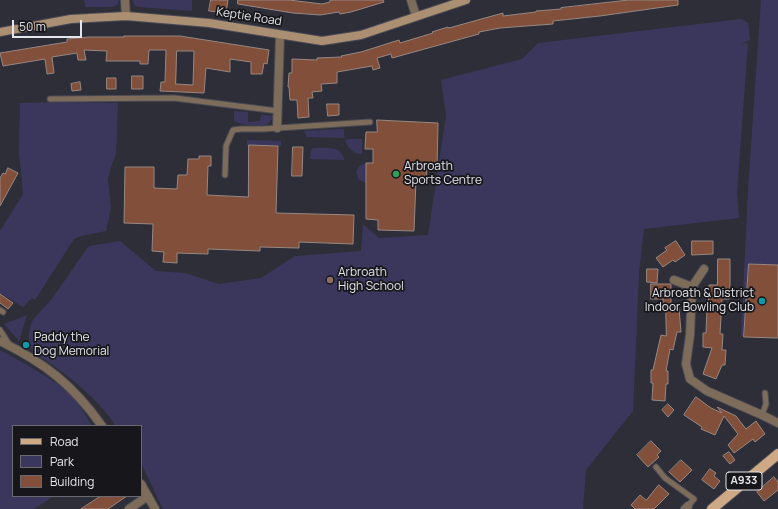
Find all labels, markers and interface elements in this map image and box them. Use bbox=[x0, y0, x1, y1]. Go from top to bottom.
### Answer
street label: Keptie Road bbox=[215, 5, 283, 29]
scale bar bbox=[14, 12, 84, 38]
text: 50 m bbox=[19, 18, 46, 35]
place label: Arbroath Sports Centre bbox=[404, 160, 482, 188]
marker: Arbroath Sports Centre bbox=[391, 169, 401, 179]
place label: Arbroath High School bbox=[338, 266, 404, 294]
marker: Arbroath High School bbox=[325, 275, 335, 285]
place label: Arbroath & District Indoor Bowling Club bbox=[645, 287, 754, 315]
marker: Arbroath & District Indoor Bowling Club bbox=[757, 296, 767, 306]
place label: Paddy the Dog Memorial bbox=[34, 331, 109, 359]
marker: Paddy the Dog Memorial bbox=[21, 340, 31, 350]
legend bbox=[12, 425, 142, 497]
text: Road bbox=[50, 433, 78, 450]
text: Park bbox=[50, 453, 74, 470]
road number: A933 bbox=[726, 472, 762, 490]
text: Building bbox=[50, 473, 94, 490]

